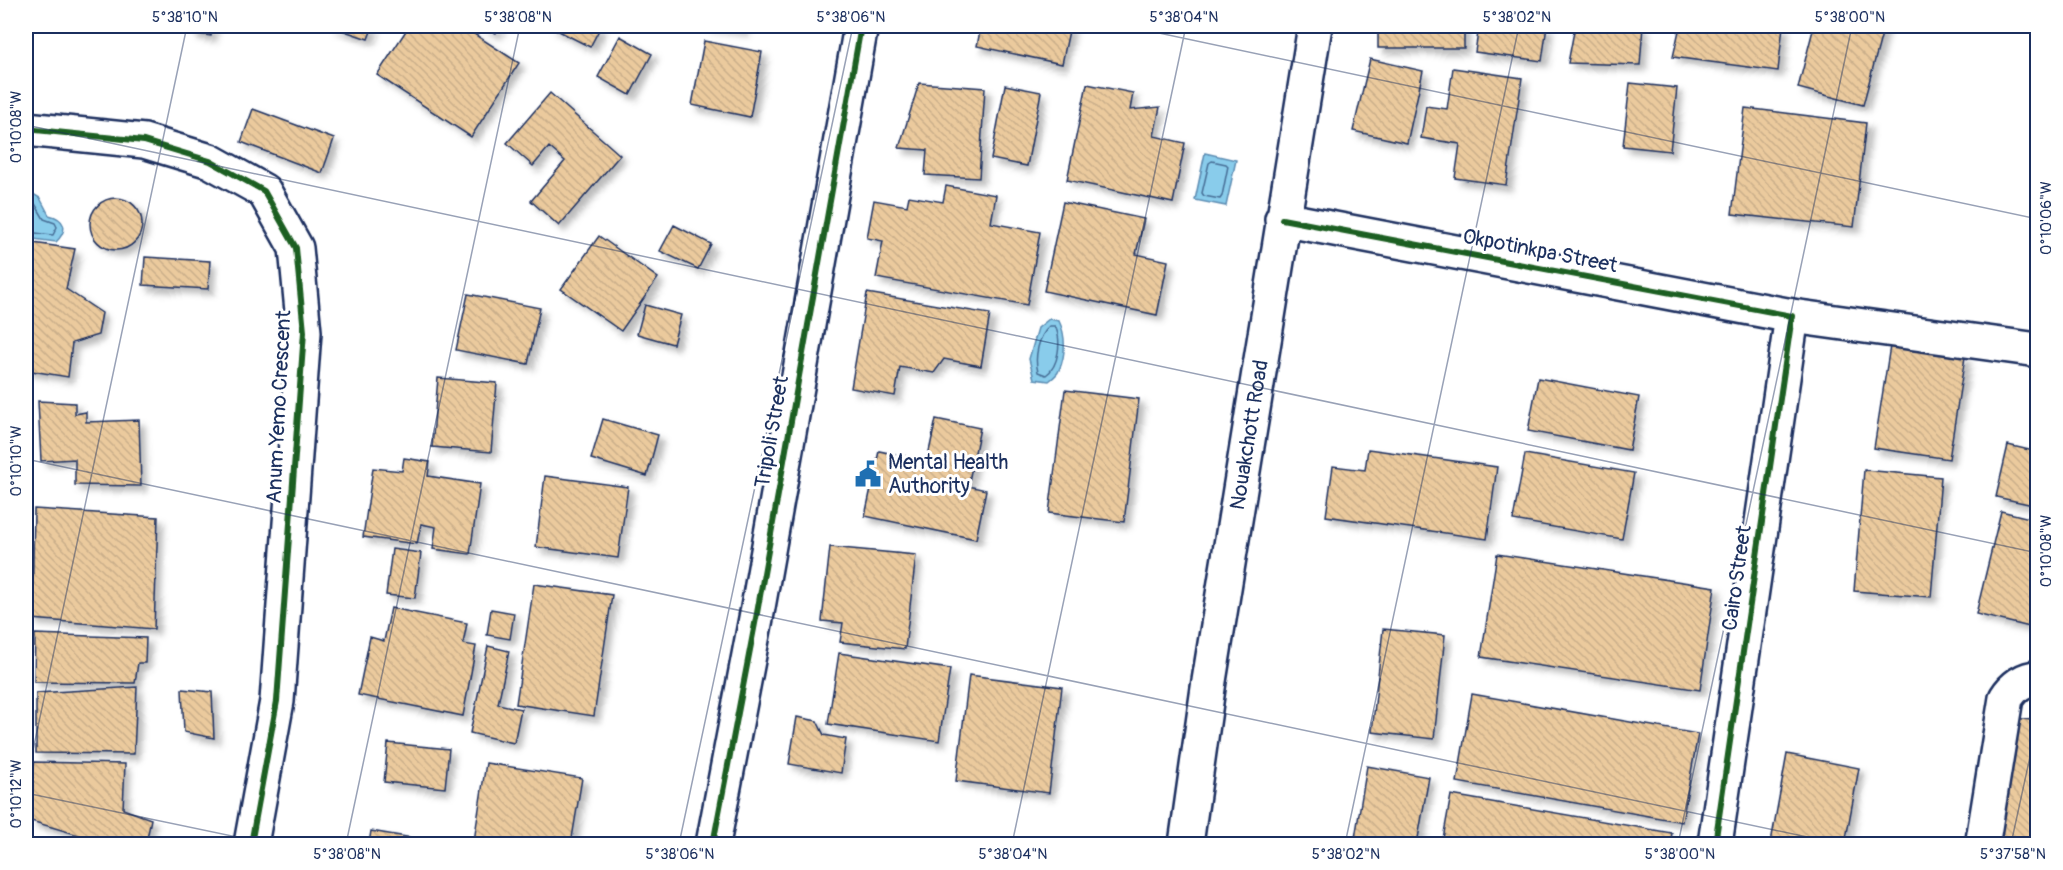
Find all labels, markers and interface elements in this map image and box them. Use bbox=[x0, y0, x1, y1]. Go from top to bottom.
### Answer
text: 5°38'10"N bbox=[152, 8, 218, 27]
text: 5°38'08"N bbox=[484, 8, 552, 27]
text: 5°38'06"N bbox=[817, 8, 885, 27]
text: 5°38'04"N bbox=[1150, 8, 1218, 27]
text: 5°38'02"N bbox=[1483, 8, 1551, 27]
text: 5°38'00"N bbox=[1815, 8, 1885, 27]
text: 0°10'08"W bbox=[7, 91, 26, 163]
text: 0°10'06"W bbox=[2037, 181, 2056, 255]
street label: Okpotinkpa Street bbox=[1460, 223, 1620, 279]
street label: Anum Yemo Crescent bbox=[260, 309, 298, 504]
street label: Nouakchott Road bbox=[1223, 358, 1274, 512]
street label: Tripoli Street bbox=[749, 373, 795, 490]
text: 0°10'10"W bbox=[7, 425, 26, 496]
place label: Mental Health Authority bbox=[888, 449, 1008, 500]
public building icon: Mental Health Authority bbox=[853, 459, 883, 489]
text: 0°10'08"W bbox=[2037, 515, 2056, 587]
street label: Cairo Street bbox=[1716, 523, 1758, 633]
text: 0°10'12"W bbox=[7, 759, 26, 829]
text: 5°38'08"N bbox=[313, 845, 381, 864]
text: 5°38'06"N bbox=[646, 845, 714, 864]
text: 5°38'04"N bbox=[979, 845, 1047, 864]
text: 5°38'02"N bbox=[1312, 845, 1380, 864]
text: 5°38'00"N bbox=[1645, 845, 1715, 864]
text: 5°37'58"N bbox=[1980, 845, 2046, 864]

